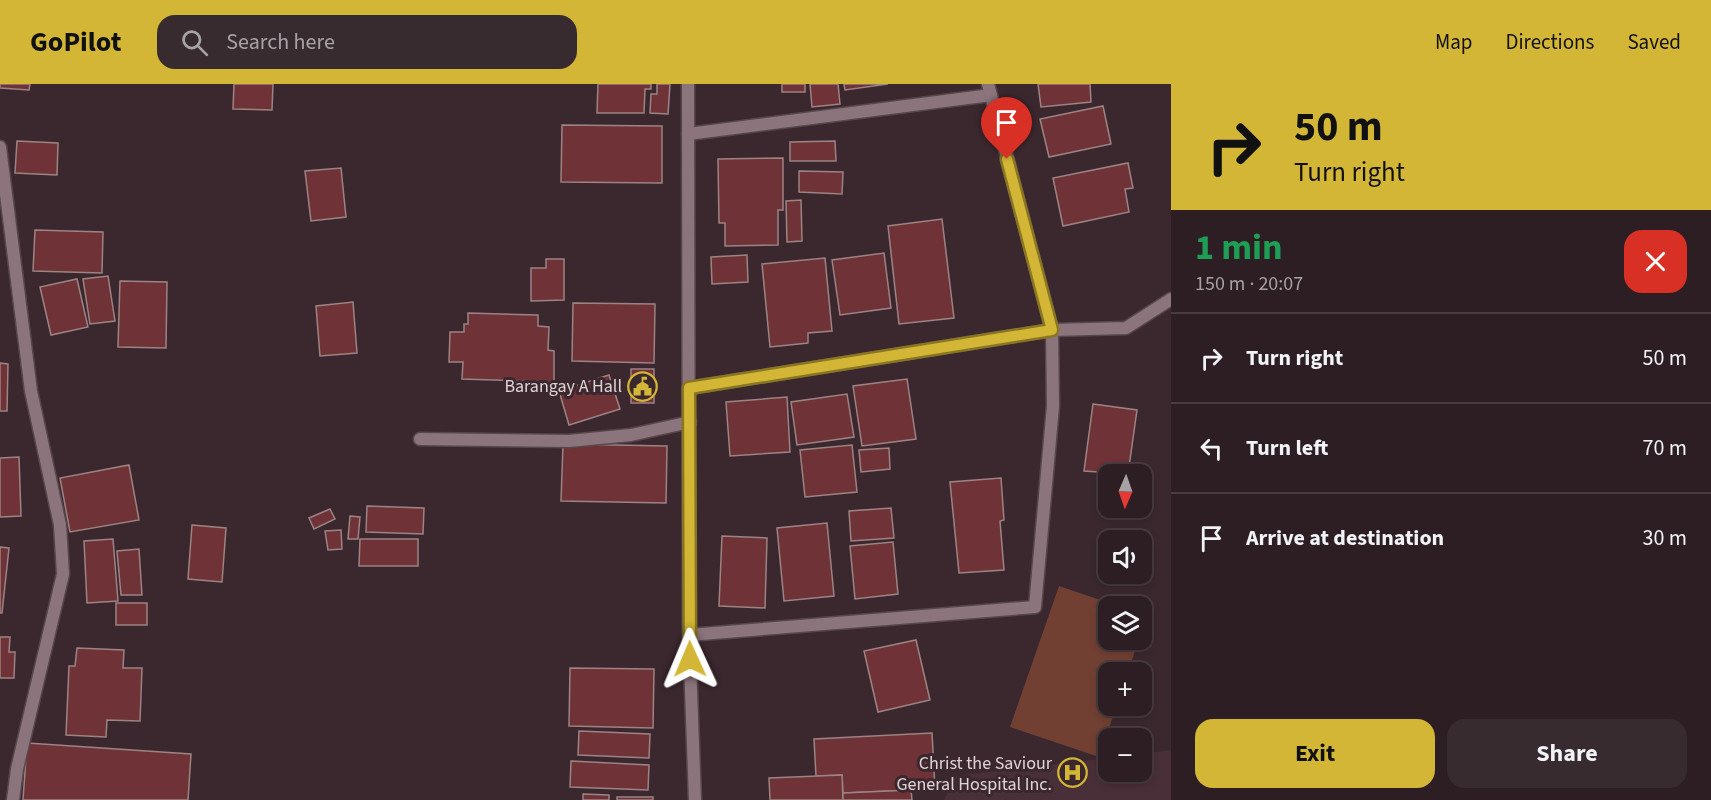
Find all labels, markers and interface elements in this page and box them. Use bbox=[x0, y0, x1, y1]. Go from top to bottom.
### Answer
search box bbox=[157, 15, 577, 69]
text: GoPilot bbox=[30, 22, 121, 62]
icon: search bbox=[178, 26, 211, 59]
text: Search here bbox=[226, 26, 335, 58]
text: Map bbox=[1435, 27, 1473, 57]
text: Directions bbox=[1506, 27, 1594, 57]
text: Saved bbox=[1627, 27, 1681, 57]
pin bbox=[981, 97, 1032, 159]
text: 50 m bbox=[1294, 97, 1383, 157]
icon: arrive bbox=[990, 106, 1023, 139]
icon: right bbox=[1195, 108, 1273, 186]
text: Turn right bbox=[1294, 153, 1405, 192]
text: 1 min bbox=[1195, 222, 1283, 273]
button: close bbox=[1624, 230, 1687, 293]
text: 150 m · 20:07 bbox=[1195, 270, 1303, 298]
icon: right bbox=[1195, 342, 1228, 375]
text: Turn right bbox=[1246, 342, 1343, 374]
text: 50 m bbox=[1642, 342, 1687, 374]
public building icon: Barangay A Hall bbox=[627, 370, 659, 402]
place label: Barangay A Hall bbox=[504, 374, 622, 399]
icon: left bbox=[1195, 432, 1228, 465]
text: Turn left bbox=[1246, 432, 1328, 464]
text: 70 m bbox=[1642, 432, 1687, 464]
north arrow bbox=[1098, 464, 1152, 518]
map controls bbox=[1098, 464, 1152, 782]
icon: arrive bbox=[1195, 522, 1228, 555]
text: Arrive at destination bbox=[1246, 522, 1444, 554]
text: 30 m bbox=[1642, 522, 1687, 554]
button: sound bbox=[1098, 530, 1152, 584]
button: layers bbox=[1098, 596, 1152, 650]
position arrow bbox=[658, 627, 722, 691]
button: + bbox=[1098, 662, 1152, 716]
button: Exit bbox=[1195, 719, 1435, 788]
button: Share bbox=[1447, 719, 1687, 788]
button: − bbox=[1098, 728, 1152, 782]
place label: Christ the Saviour General Hospital Inc. bbox=[896, 751, 1053, 797]
hospital icon: Christ the Saviour General Hospital Inc. bbox=[1057, 757, 1089, 789]

